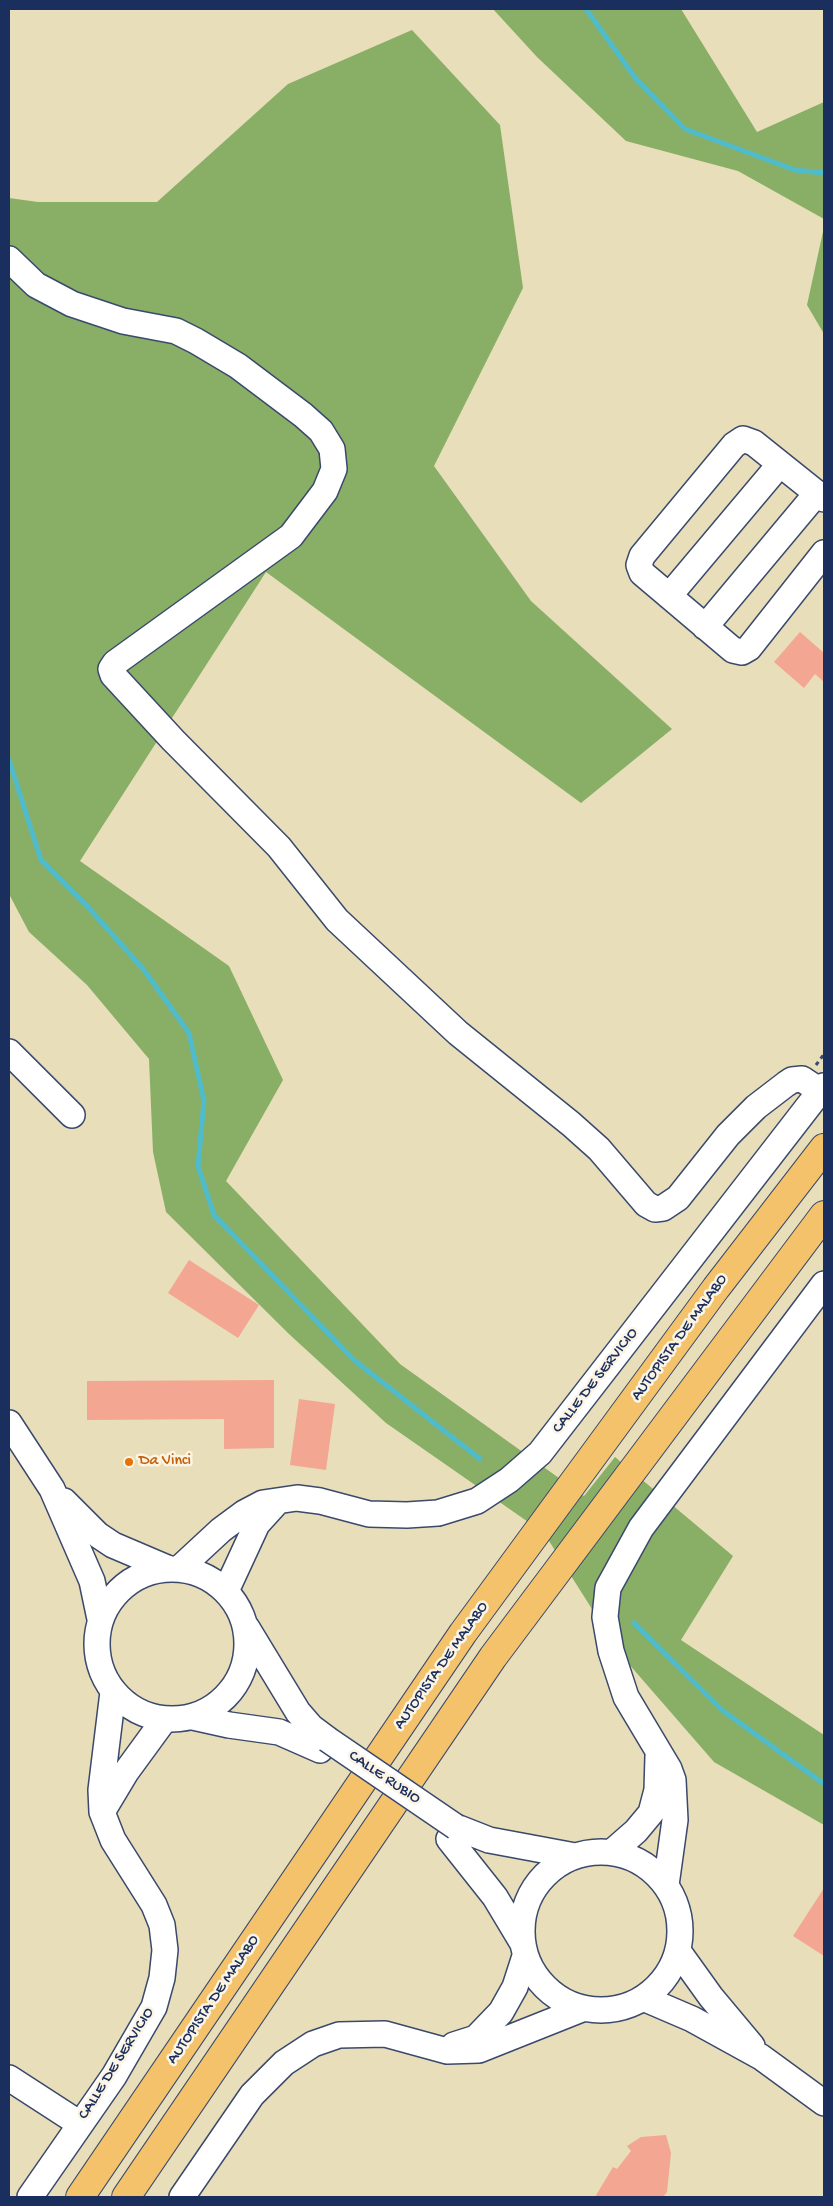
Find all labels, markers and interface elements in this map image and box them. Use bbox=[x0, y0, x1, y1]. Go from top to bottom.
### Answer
street label: AUTOPISTA DE MALABO bbox=[628, 1271, 732, 1405]
street label: CALLE DE SERVICIO bbox=[549, 1324, 643, 1438]
place label: Da Vinci bbox=[139, 1452, 191, 1472]
marker: Da Vinci bbox=[123, 1456, 135, 1468]
street label: AUTOPISTA DE MALABO bbox=[391, 1598, 493, 1734]
street label: CALLE RUBIO bbox=[344, 1747, 424, 1809]
street label: AUTOPISTA DE MALABO bbox=[164, 1932, 264, 2068]
street label: CALLE DE SERVICIO bbox=[75, 2004, 159, 2124]

